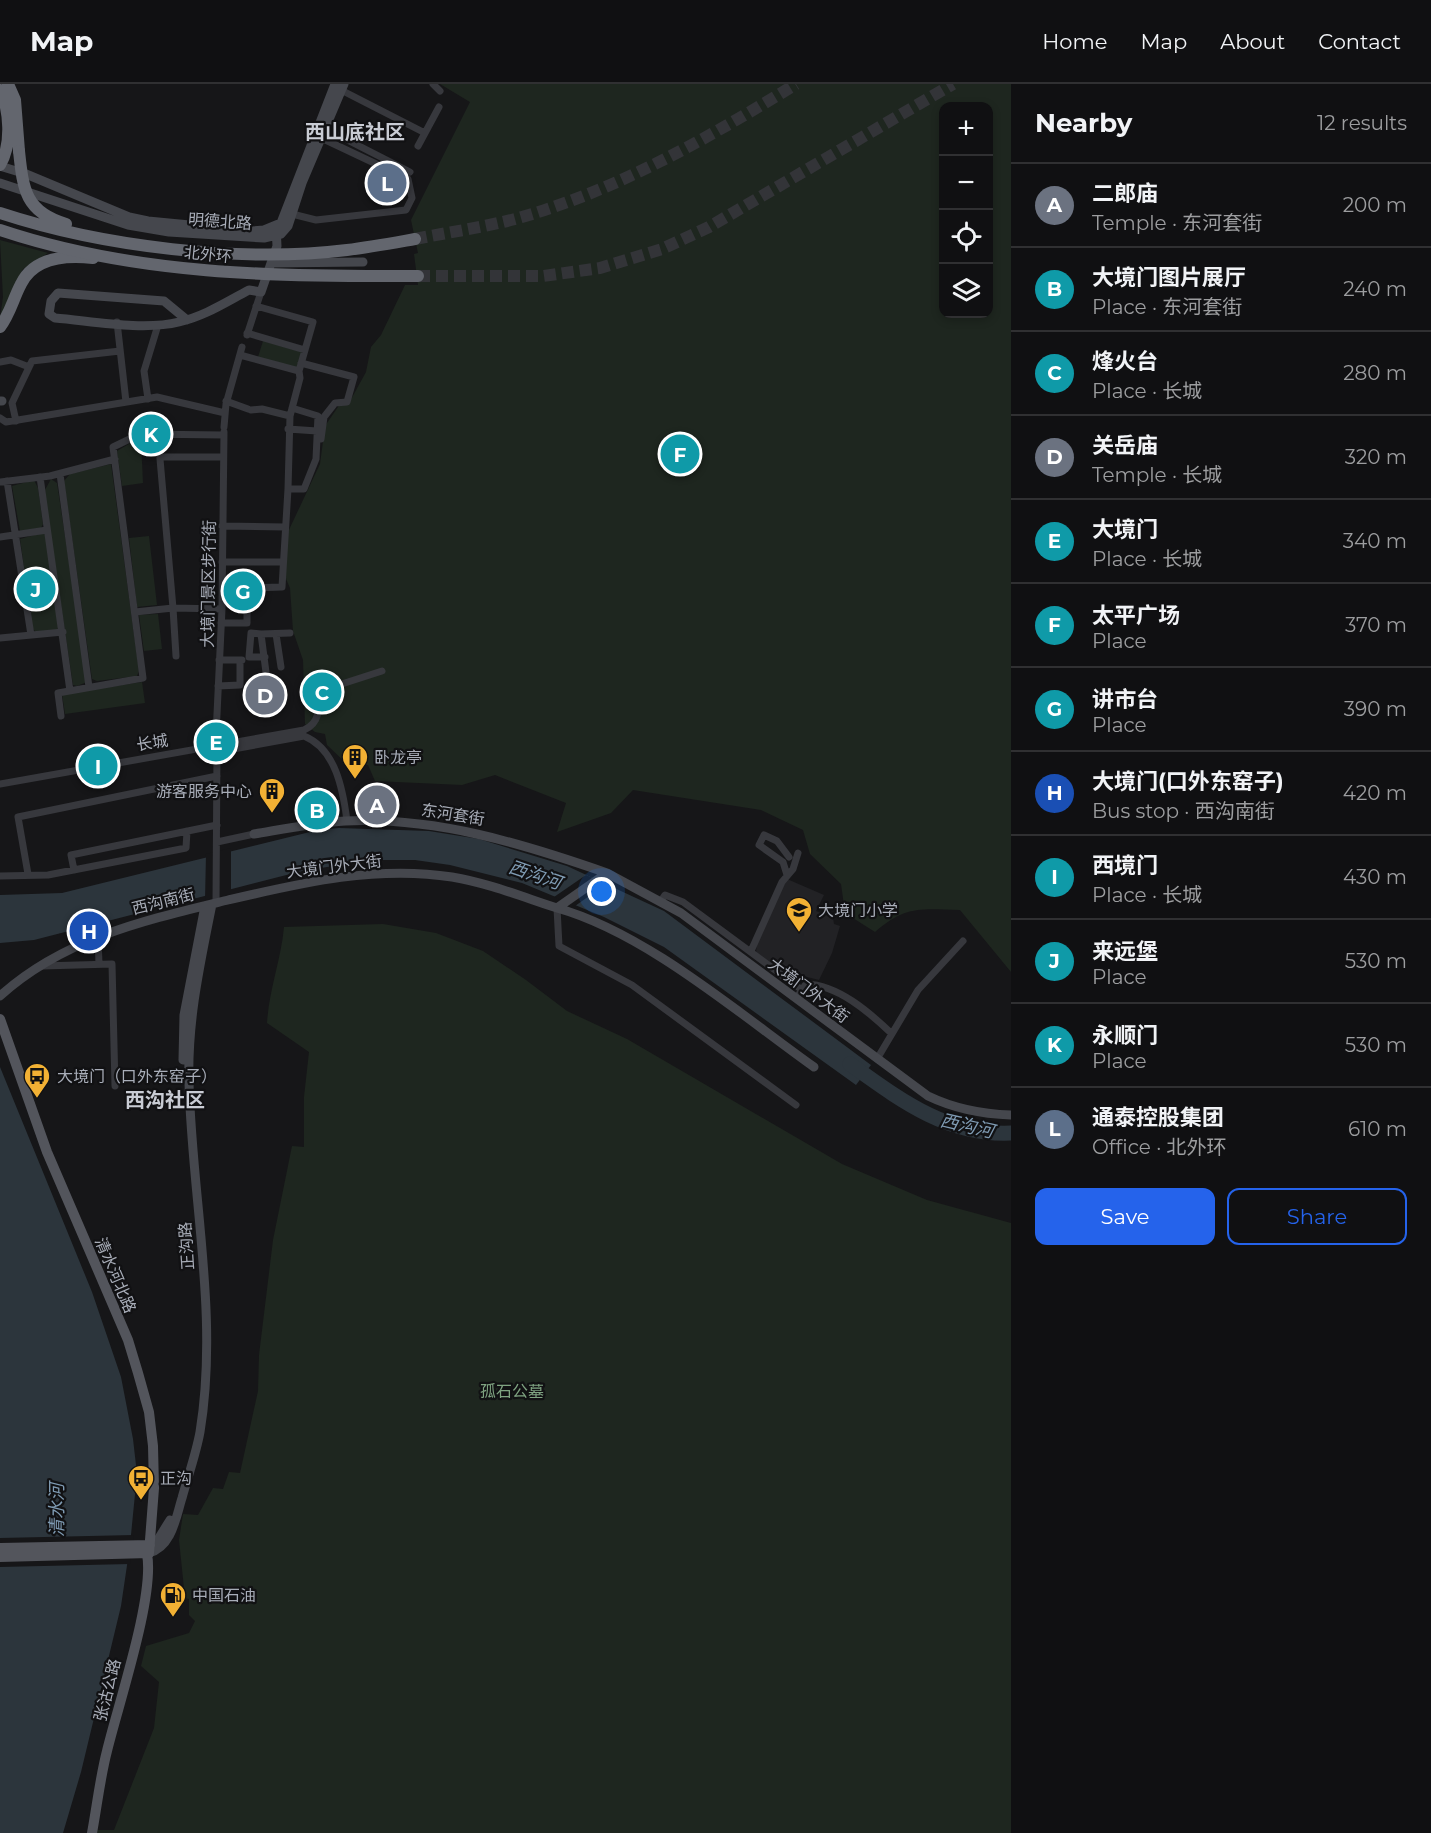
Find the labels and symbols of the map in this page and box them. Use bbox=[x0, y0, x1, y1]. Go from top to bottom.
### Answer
district label: 西山底社区 bbox=[305, 120, 405, 144]
pin: L bbox=[368, 160, 406, 206]
street label: 明德北路 bbox=[187, 210, 253, 233]
street label: 北外环 bbox=[183, 243, 233, 266]
pin: K bbox=[132, 412, 170, 456]
pin: F bbox=[660, 432, 700, 476]
street label: 大境门景区步行街 bbox=[198, 520, 219, 648]
pin: J bbox=[16, 566, 56, 612]
pin: G bbox=[224, 568, 262, 614]
pin: C bbox=[302, 670, 342, 714]
pin: D bbox=[246, 672, 284, 718]
pin: E bbox=[196, 720, 236, 764]
street label: 长城 bbox=[135, 731, 169, 754]
building icon: 卧龙亭 bbox=[340, 742, 370, 780]
pin: I bbox=[78, 744, 118, 788]
place label: 卧龙亭 bbox=[374, 748, 422, 767]
building icon: 游客服务中心 bbox=[257, 776, 287, 814]
place label: 游客服务中心 bbox=[156, 782, 252, 801]
pin: A bbox=[358, 782, 397, 828]
pin: B bbox=[298, 788, 336, 832]
street label: 东河套街 bbox=[420, 800, 486, 829]
street label: 大境门外大街 bbox=[285, 851, 383, 882]
water label: 西沟河 bbox=[506, 856, 567, 895]
your location bbox=[587, 877, 616, 906]
street label: 西沟南街 bbox=[130, 885, 196, 918]
school or university icon: 大境门小学 bbox=[784, 895, 814, 933]
place label: 大境门小学 bbox=[818, 901, 898, 920]
pin: H bbox=[70, 908, 109, 954]
street label: 大境门外大街 bbox=[765, 954, 853, 1027]
bus stop icon: 大境门（口外东窑子） bbox=[22, 1061, 52, 1099]
place label: 大境门（口外东窑子） bbox=[57, 1067, 217, 1086]
district label: 西沟社区 bbox=[125, 1088, 205, 1112]
water label: 西沟河 bbox=[938, 1109, 999, 1143]
street label: 正沟路 bbox=[175, 1221, 198, 1271]
street label: 清水河北路 bbox=[91, 1235, 140, 1316]
park label: 孤石公墓 bbox=[480, 1382, 544, 1401]
bus stop icon: 正沟 bbox=[126, 1463, 156, 1501]
place label: 正沟 bbox=[160, 1469, 192, 1488]
water label: 清水河 bbox=[46, 1480, 68, 1537]
fuel station icon: 中国石油 bbox=[158, 1580, 188, 1618]
place label: 中国石油 bbox=[192, 1586, 256, 1605]
street label: 张沽公路 bbox=[91, 1657, 124, 1723]

